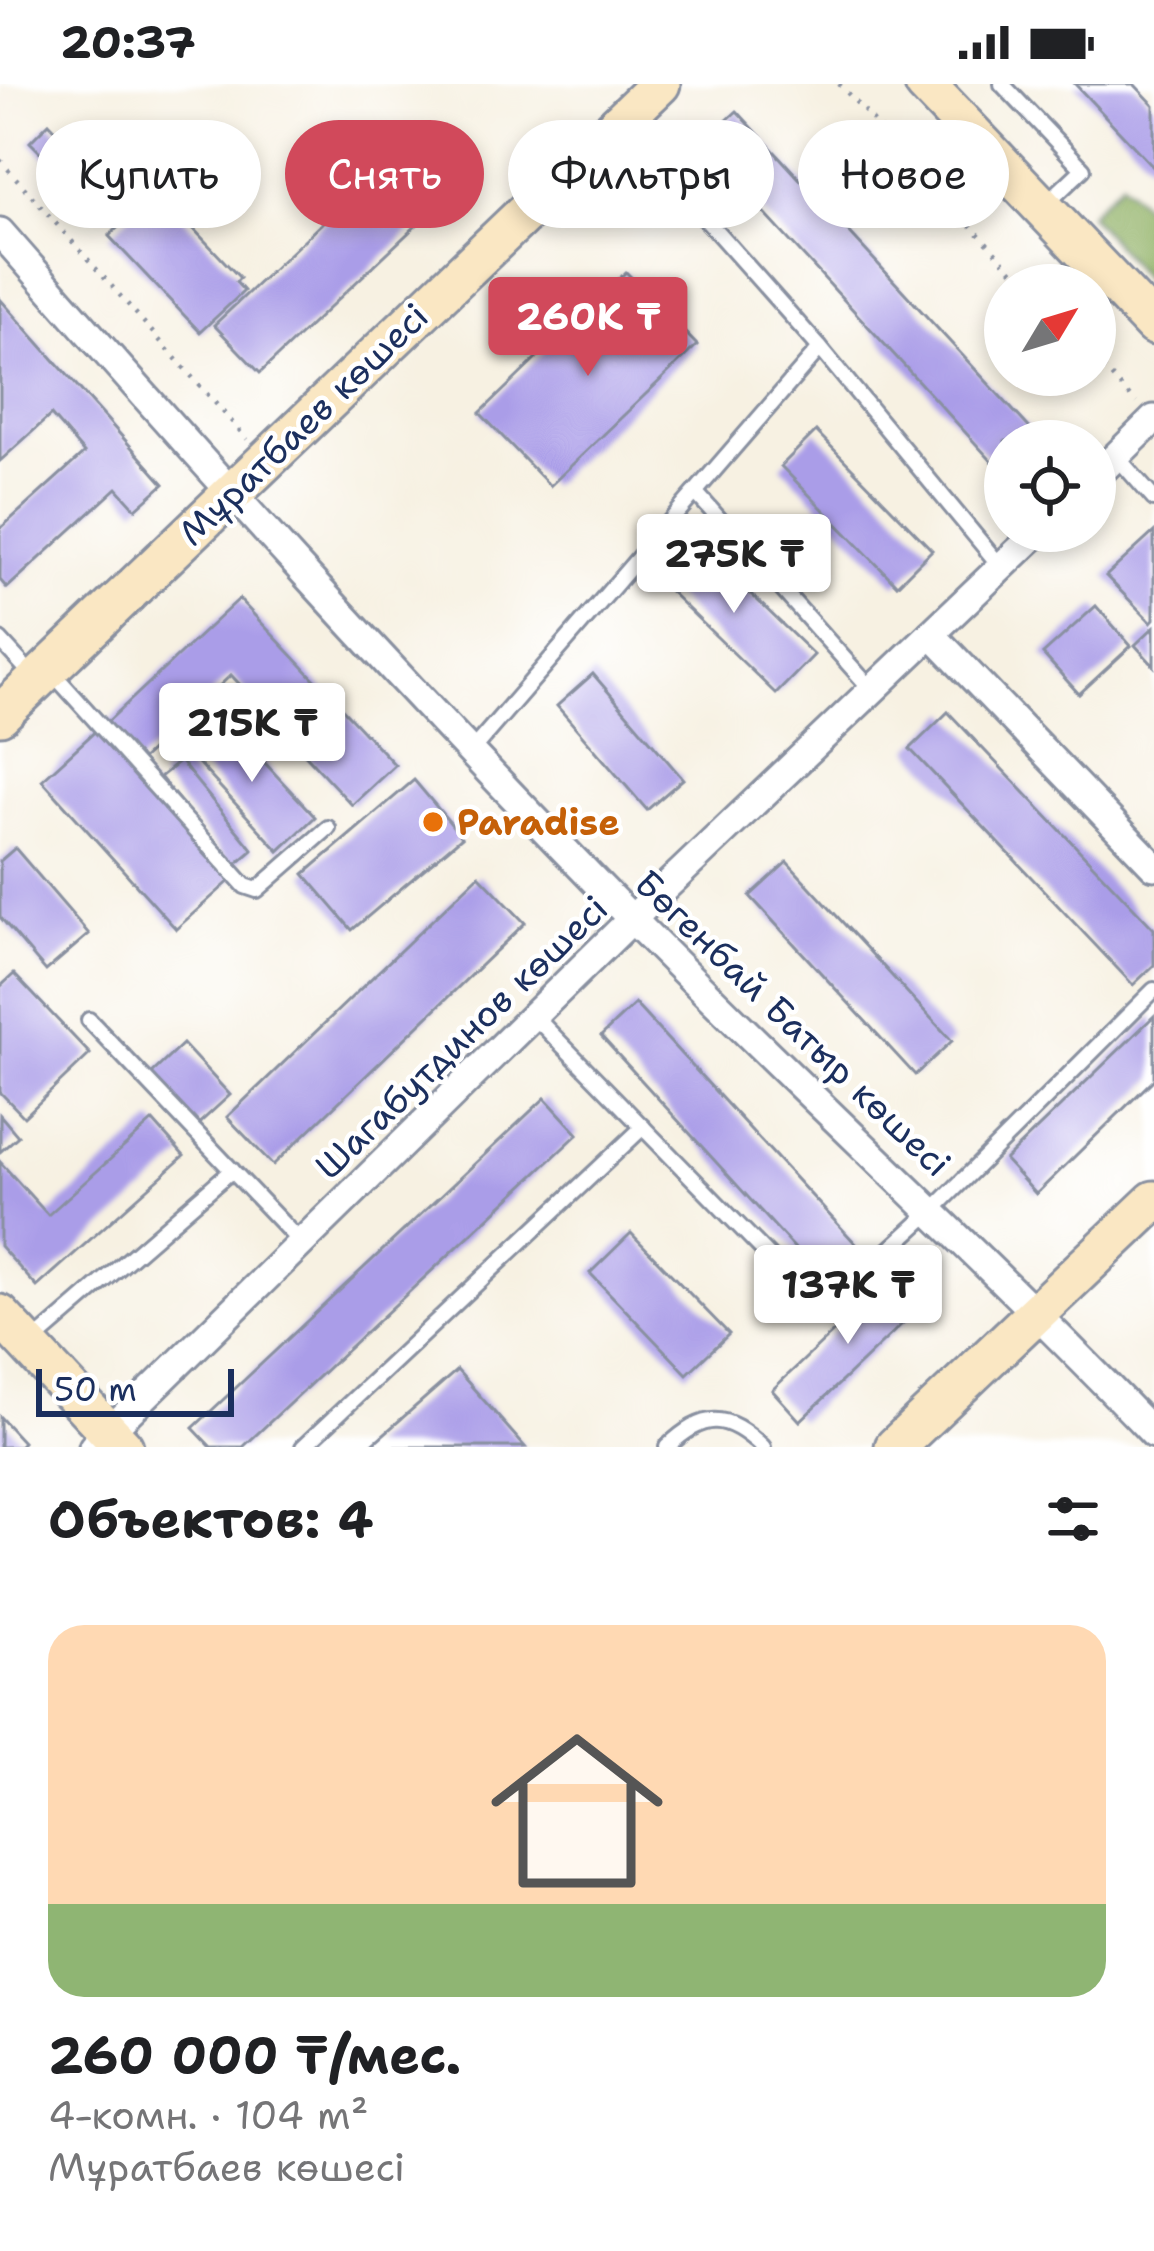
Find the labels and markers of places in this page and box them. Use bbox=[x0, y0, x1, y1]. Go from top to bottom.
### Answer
pin: 260K ₸ bbox=[490, 277, 686, 379]
pin: 275K ₸ bbox=[636, 514, 832, 616]
pin: 215K ₸ bbox=[154, 683, 350, 785]
place label: Paradise bbox=[457, 798, 620, 847]
marker: Paradise bbox=[420, 809, 446, 835]
pin: 137K ₸ bbox=[750, 1245, 946, 1347]

